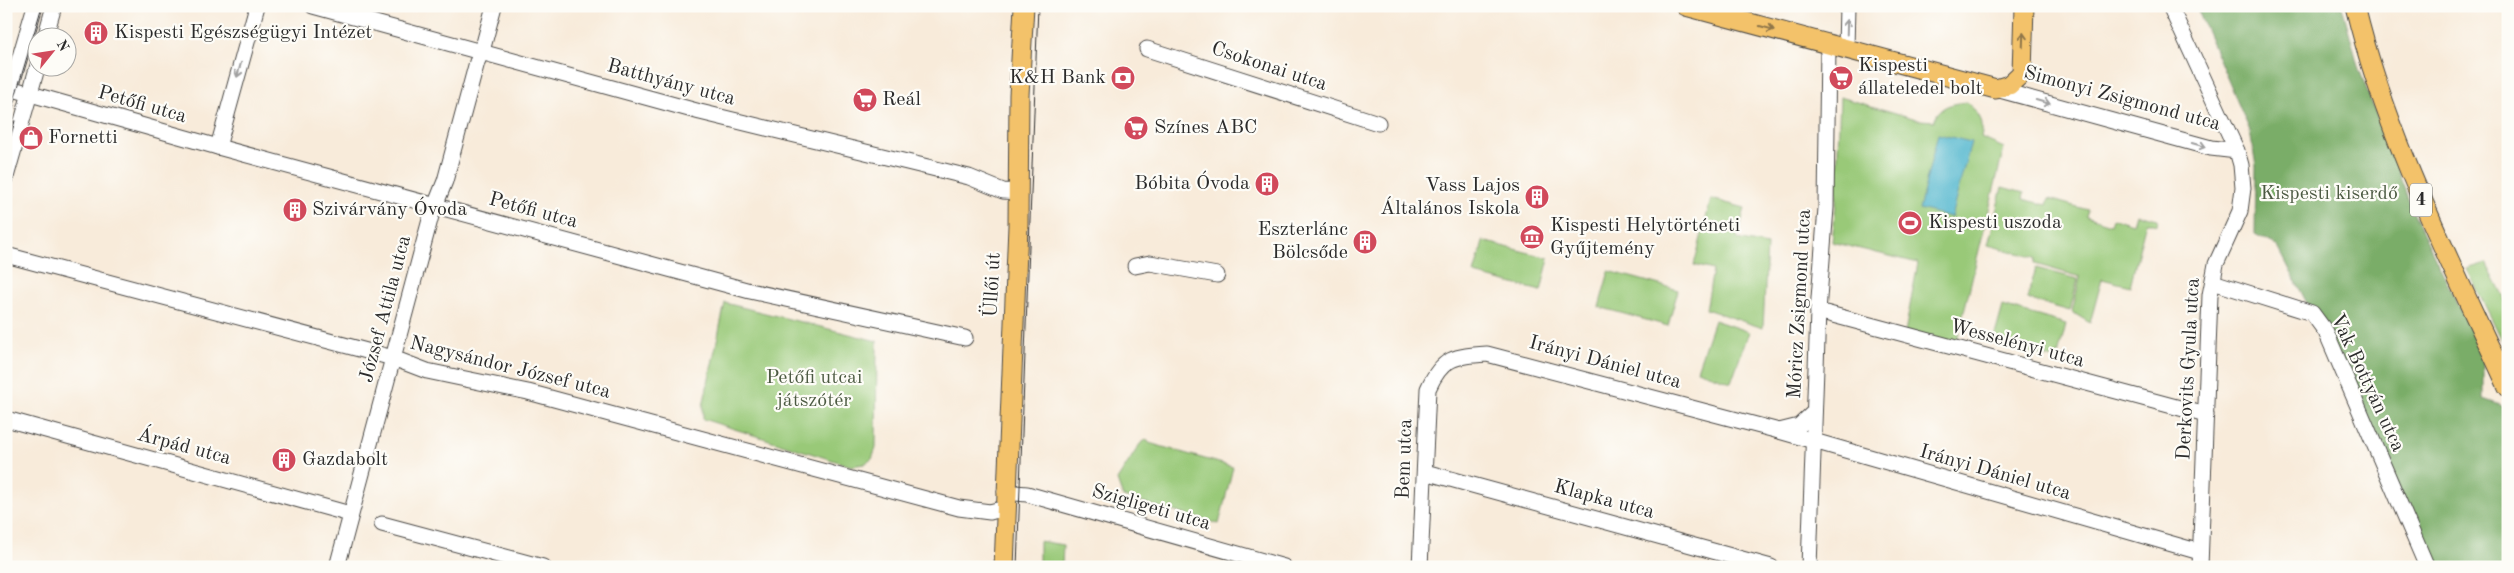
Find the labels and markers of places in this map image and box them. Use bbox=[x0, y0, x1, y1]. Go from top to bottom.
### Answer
building icon: Kispesti Egészségügyi Intézet bbox=[83, 20, 109, 46]
place label: Kispesti Egészségügyi Intézet bbox=[114, 23, 372, 43]
place label: Kispesti állateledel bolt bbox=[1858, 56, 1983, 99]
bank icon: K&H Bank bbox=[1110, 65, 1136, 91]
supermarket icon: Kispesti állateledel bolt bbox=[1828, 65, 1854, 91]
place label: K&H Bank bbox=[1009, 68, 1106, 88]
supermarket icon: Reál bbox=[852, 87, 878, 113]
place label: Reál bbox=[882, 90, 921, 110]
supermarket icon: Színes ABC bbox=[1123, 115, 1149, 141]
place label: Színes ABC bbox=[1154, 118, 1257, 138]
shop icon: Fornetti bbox=[18, 125, 44, 151]
place label: Fornetti bbox=[48, 128, 118, 148]
place label: Bóbita Óvoda bbox=[1134, 170, 1250, 194]
building icon: Bóbita Óvoda bbox=[1254, 171, 1280, 197]
place label: Vass Lajos Általános Iskola bbox=[1380, 176, 1520, 219]
building icon: Vass Lajos Általános Iskola bbox=[1524, 184, 1550, 210]
place label: Szivárvány Óvoda bbox=[312, 196, 467, 220]
building icon: Szivárvány Óvoda bbox=[282, 197, 308, 223]
sports icon: Kispesti uszoda bbox=[1897, 210, 1923, 236]
place label: Kispesti uszoda bbox=[1928, 213, 2062, 233]
place label: Kispesti Helytörténeti Gyűjtemény bbox=[1550, 216, 1740, 259]
place label: Eszterlánc Bölcsőde bbox=[1258, 220, 1348, 263]
museum icon: Kispesti Helytörténeti Gyűjtemény bbox=[1519, 224, 1545, 250]
building icon: Eszterlánc Bölcsőde bbox=[1352, 229, 1378, 255]
building icon: Gazdabolt bbox=[271, 447, 297, 473]
place label: Gazdabolt bbox=[302, 450, 388, 470]

